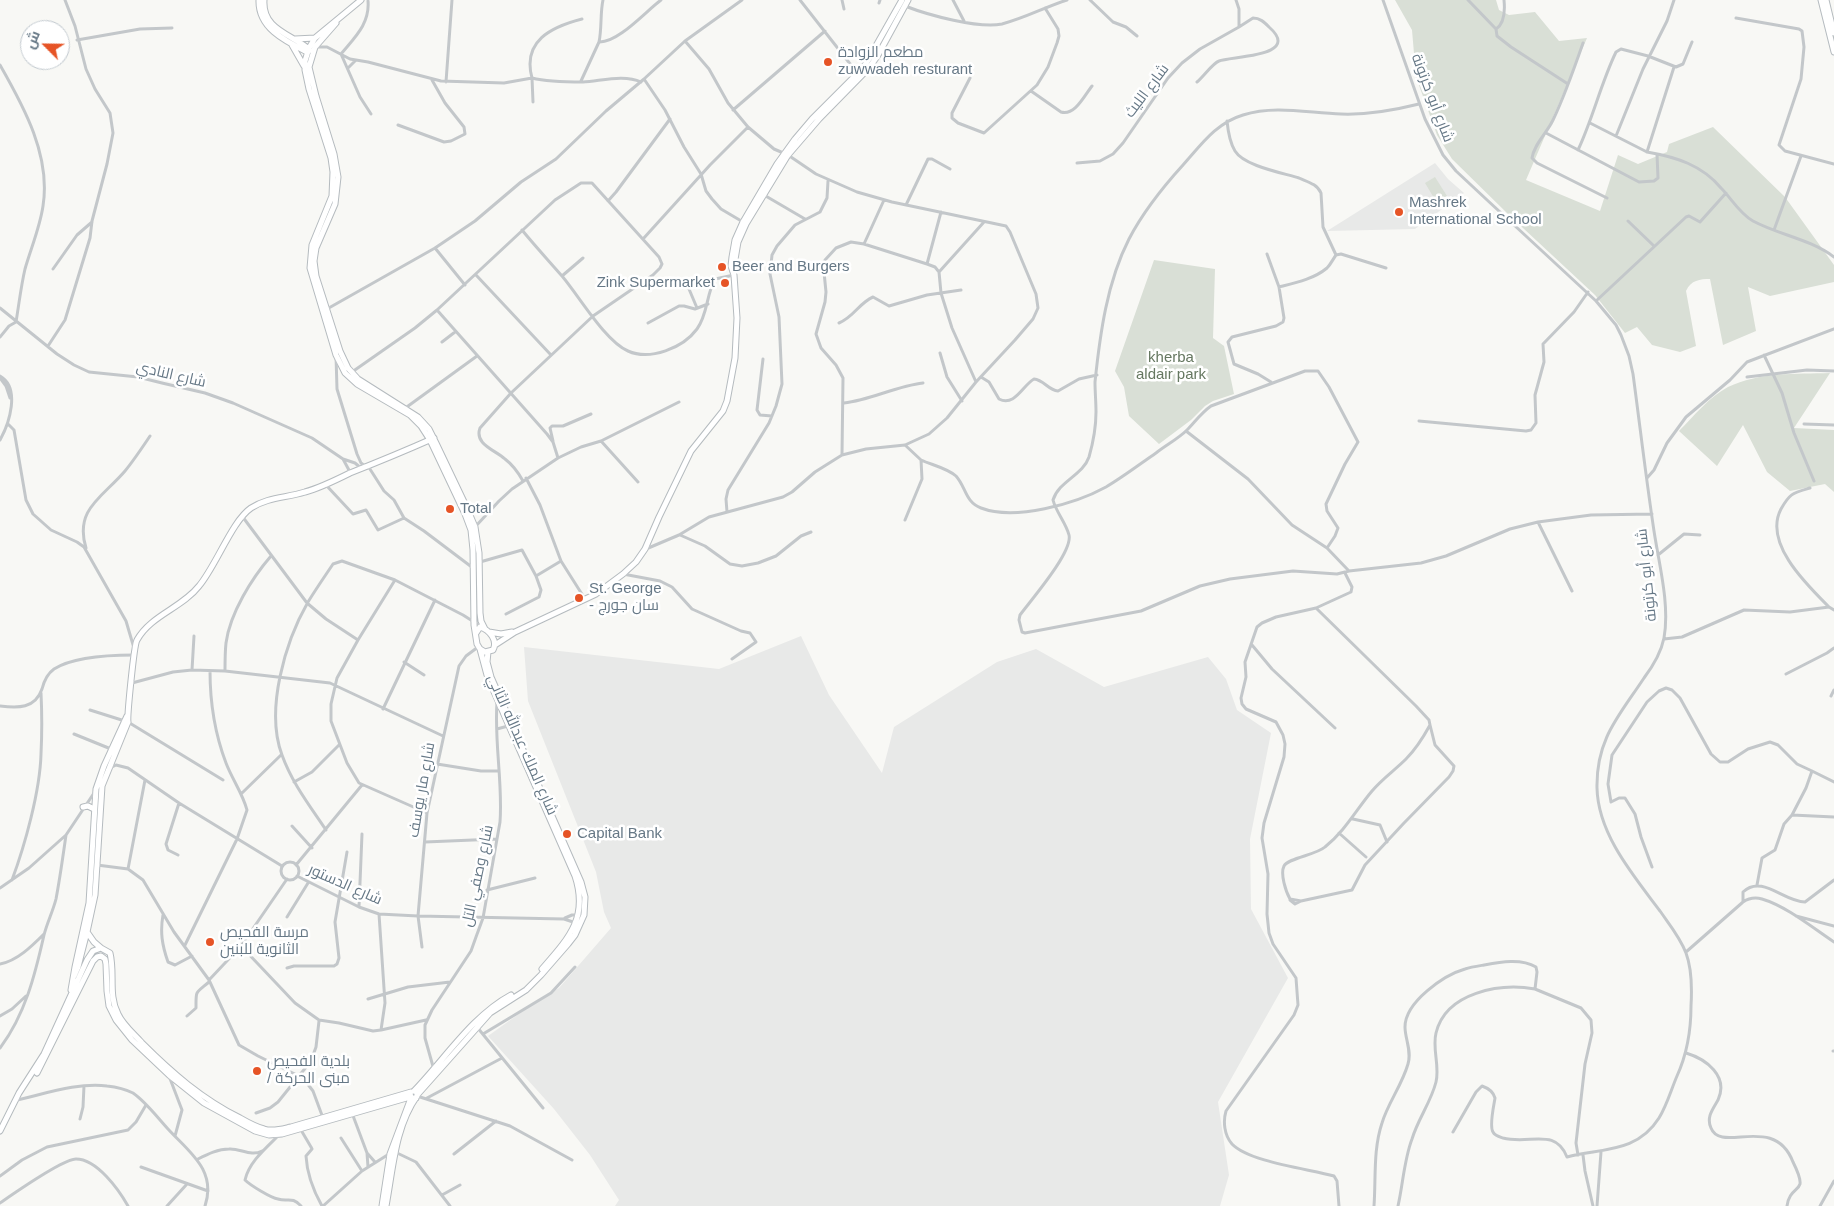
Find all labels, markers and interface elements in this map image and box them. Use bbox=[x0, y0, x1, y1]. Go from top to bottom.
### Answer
north arrow bbox=[20, 20, 70, 70]
text: ش bbox=[21, 28, 43, 51]
place label: مطعم الزوادة zuwwadeh resturant bbox=[838, 44, 972, 79]
street label: شارع أبو كرتونة bbox=[1407, 51, 1457, 145]
marker: مطعم الزوادة zuwwadeh resturant bbox=[822, 56, 834, 68]
street label: شارع الليث bbox=[1121, 61, 1173, 121]
place label: Mashrek International School bbox=[1409, 194, 1542, 229]
marker: Mashrek International School bbox=[1393, 206, 1405, 218]
place label: Beer and Burgers bbox=[732, 258, 850, 276]
marker: Beer and Burgers bbox=[716, 261, 728, 273]
place label: Zink Supermarket bbox=[597, 274, 715, 292]
marker: Zink Supermarket bbox=[719, 277, 731, 289]
park label: kherba aldair park bbox=[1136, 349, 1206, 384]
street label: شارع النادي bbox=[134, 358, 208, 392]
place label: Total bbox=[460, 500, 492, 518]
marker: Total bbox=[444, 503, 456, 515]
street label: شارع أبو كرتونة bbox=[1633, 528, 1661, 622]
place label: St. George - سان جورج bbox=[589, 580, 662, 615]
marker: St. George - سان جورج bbox=[573, 592, 585, 604]
street label: شارع الملك عبدالله الثاني bbox=[483, 672, 561, 818]
street label: شارع مار يوسف bbox=[405, 741, 439, 839]
street label: شارع وصفي التل bbox=[458, 823, 498, 929]
place label: Capital Bank bbox=[577, 825, 662, 843]
marker: Capital Bank bbox=[561, 828, 573, 840]
street label: شارع الدستور bbox=[305, 861, 385, 909]
place label: مرسة الفحيص الثانوية للبنين bbox=[220, 924, 309, 959]
marker: مرسة الفحيص الثانوية للبنين bbox=[204, 936, 216, 948]
place label: بلدية الفحيص / مبنى الحركة bbox=[267, 1053, 350, 1088]
marker: بلدية الفحيص / مبنى الحركة bbox=[251, 1065, 263, 1077]

